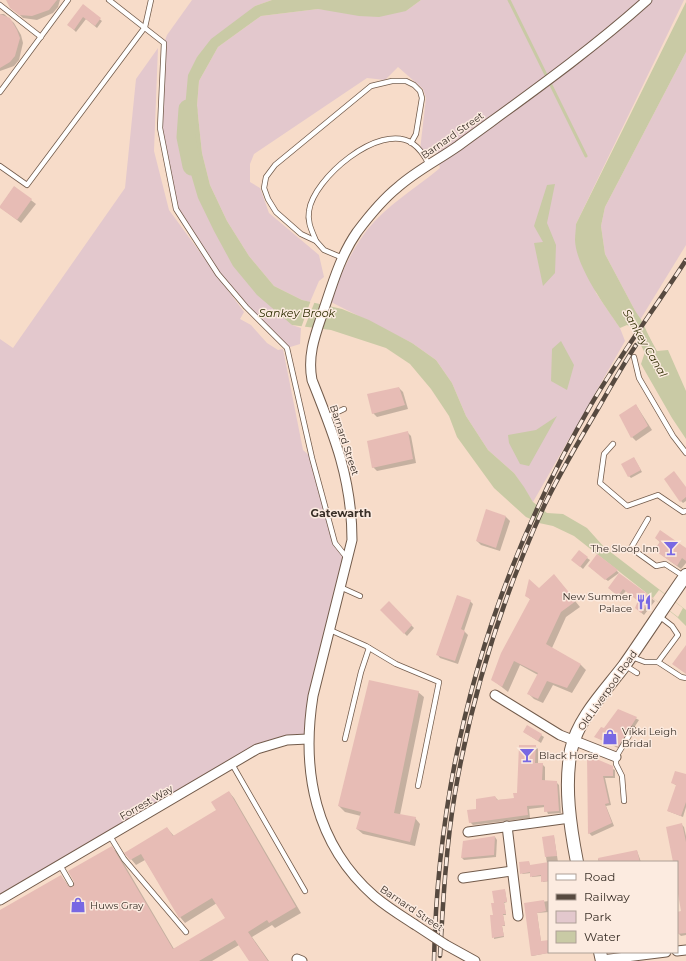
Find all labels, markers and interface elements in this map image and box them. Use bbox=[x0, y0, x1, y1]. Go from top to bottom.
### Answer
street label: Barnard Street bbox=[418, 109, 486, 162]
water label: Sankey Brook bbox=[259, 306, 336, 320]
water label: Sankey Canal bbox=[620, 306, 670, 380]
street label: Barnard Street bbox=[327, 403, 362, 477]
district label: Gatewarth bbox=[311, 506, 371, 520]
bar icon: The Sloop Inn bbox=[662, 539, 680, 557]
place label: The Sloop Inn bbox=[591, 542, 659, 555]
place label: New Summer Palace bbox=[562, 590, 632, 615]
restaurant icon: New Summer Palace bbox=[635, 593, 653, 611]
street label: Old Liverpool Road bbox=[575, 648, 640, 733]
place label: Vikki Leigh Bridal bbox=[622, 725, 677, 750]
shop icon: Vikki Leigh Bridal bbox=[601, 728, 619, 746]
bar icon: Black Horse bbox=[518, 746, 536, 764]
place label: Black Horse bbox=[539, 749, 599, 762]
street label: Forrest Way bbox=[117, 782, 176, 823]
legend bbox=[548, 861, 678, 953]
text: Road bbox=[584, 869, 615, 884]
street label: Barnard Street bbox=[378, 882, 446, 934]
text: Railway bbox=[584, 889, 630, 904]
shop icon: Huws Gray bbox=[69, 896, 87, 914]
place label: Huws Gray bbox=[90, 899, 144, 912]
text: Park bbox=[584, 909, 612, 924]
text: Water bbox=[584, 929, 621, 944]

